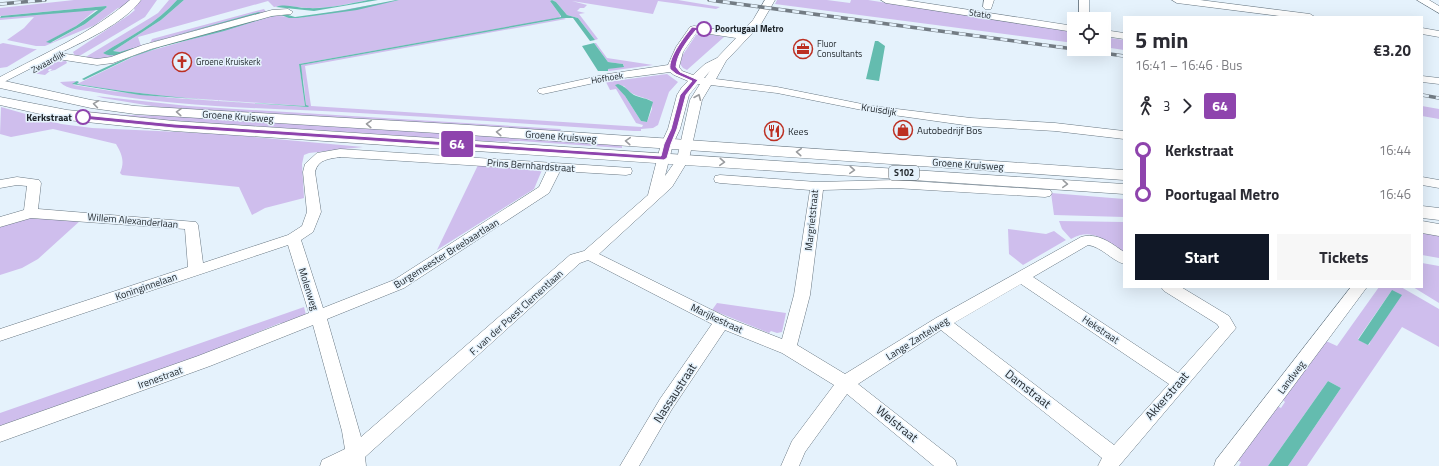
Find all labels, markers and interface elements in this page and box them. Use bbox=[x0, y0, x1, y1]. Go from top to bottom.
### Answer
street label: Statio bbox=[968, 5, 992, 22]
map controls bbox=[1067, 12, 1111, 56]
button: locate bbox=[1067, 12, 1111, 56]
marker: Poortugaal Metro bbox=[696, 21, 712, 37]
place label: Poortugaal Metro bbox=[715, 22, 784, 35]
text: 5 min bbox=[1135, 23, 1188, 57]
place label: Fluor Consultants bbox=[817, 37, 862, 60]
office icon: Fluor Consultants bbox=[792, 38, 814, 60]
text: €3.20 bbox=[1374, 39, 1411, 62]
street label: Zwaardijk bbox=[29, 47, 67, 76]
church icon: Groene Kruiskerk bbox=[171, 51, 193, 73]
place label: Groene Kruiskerk bbox=[196, 55, 261, 68]
text: 16:41 – 16:46 · Bus bbox=[1135, 55, 1242, 75]
street label: Hofhoek bbox=[590, 68, 625, 87]
one-way arrow bbox=[693, 93, 701, 100]
icon: walk bbox=[1135, 95, 1157, 117]
icon: forward bbox=[1176, 95, 1198, 117]
text: 64 bbox=[1212, 95, 1228, 116]
text: 3 bbox=[1163, 96, 1170, 116]
street label: Kruisdijk bbox=[860, 99, 898, 120]
one-way arrow bbox=[93, 100, 99, 109]
street label: Groene Kruisweg bbox=[202, 107, 274, 126]
one-way arrow bbox=[175, 108, 182, 117]
marker: Kerkstraat bbox=[75, 109, 91, 125]
place label: Kerkstraat bbox=[26, 110, 72, 125]
shop icon: Autobedrijf Bos bbox=[892, 119, 914, 141]
one-way arrow bbox=[366, 120, 372, 128]
restaurant icon: Kees bbox=[763, 120, 785, 142]
place label: Autobedrijf Bos bbox=[917, 123, 982, 138]
place label: Kees bbox=[788, 124, 809, 139]
street label: Groene Kruisweg bbox=[525, 127, 597, 146]
one-way arrow bbox=[496, 128, 502, 137]
line badge: 64 bbox=[439, 131, 475, 157]
text: 64 bbox=[449, 133, 465, 154]
one-way arrow bbox=[625, 137, 631, 146]
text: Kerkstraat bbox=[1165, 139, 1234, 162]
text: 16:44 bbox=[1379, 140, 1411, 160]
one-way arrow bbox=[796, 148, 802, 157]
street label: Prins Bernhardstraat bbox=[487, 155, 576, 176]
street label: Groene Kruisweg bbox=[932, 155, 1004, 174]
one-way arrow bbox=[719, 157, 725, 166]
one-way arrow bbox=[849, 166, 855, 175]
road number: S102 bbox=[889, 166, 919, 180]
one-way arrow bbox=[1062, 180, 1068, 189]
text: Poortugaal Metro bbox=[1165, 183, 1279, 206]
text: 16:46 bbox=[1379, 184, 1411, 204]
street label: Margrietstraat bbox=[801, 188, 822, 251]
street label: Willem Alexanderlaan bbox=[87, 209, 179, 232]
street label: Burgemeester Breebaartlaan bbox=[391, 215, 502, 292]
button: Start bbox=[1135, 234, 1269, 280]
button: Tickets bbox=[1277, 234, 1411, 280]
street label: Molenweg bbox=[295, 266, 322, 312]
street label: F. van der Poest Clementlaan bbox=[466, 266, 567, 359]
street label: Koninginnelaan bbox=[113, 269, 179, 304]
street label: Marijkestraat bbox=[688, 300, 746, 337]
street label: Hekstraat bbox=[1079, 312, 1123, 348]
street label: Lange Zantelweg bbox=[883, 313, 952, 364]
street label: Nassaustraat bbox=[648, 358, 701, 426]
street label: Landweg bbox=[1274, 358, 1309, 397]
street label: Irenestraat bbox=[136, 362, 185, 392]
street label: Damstraat bbox=[1001, 365, 1056, 413]
street label: Akkerstraat bbox=[1140, 367, 1194, 424]
street label: Welstraat bbox=[872, 401, 923, 447]

